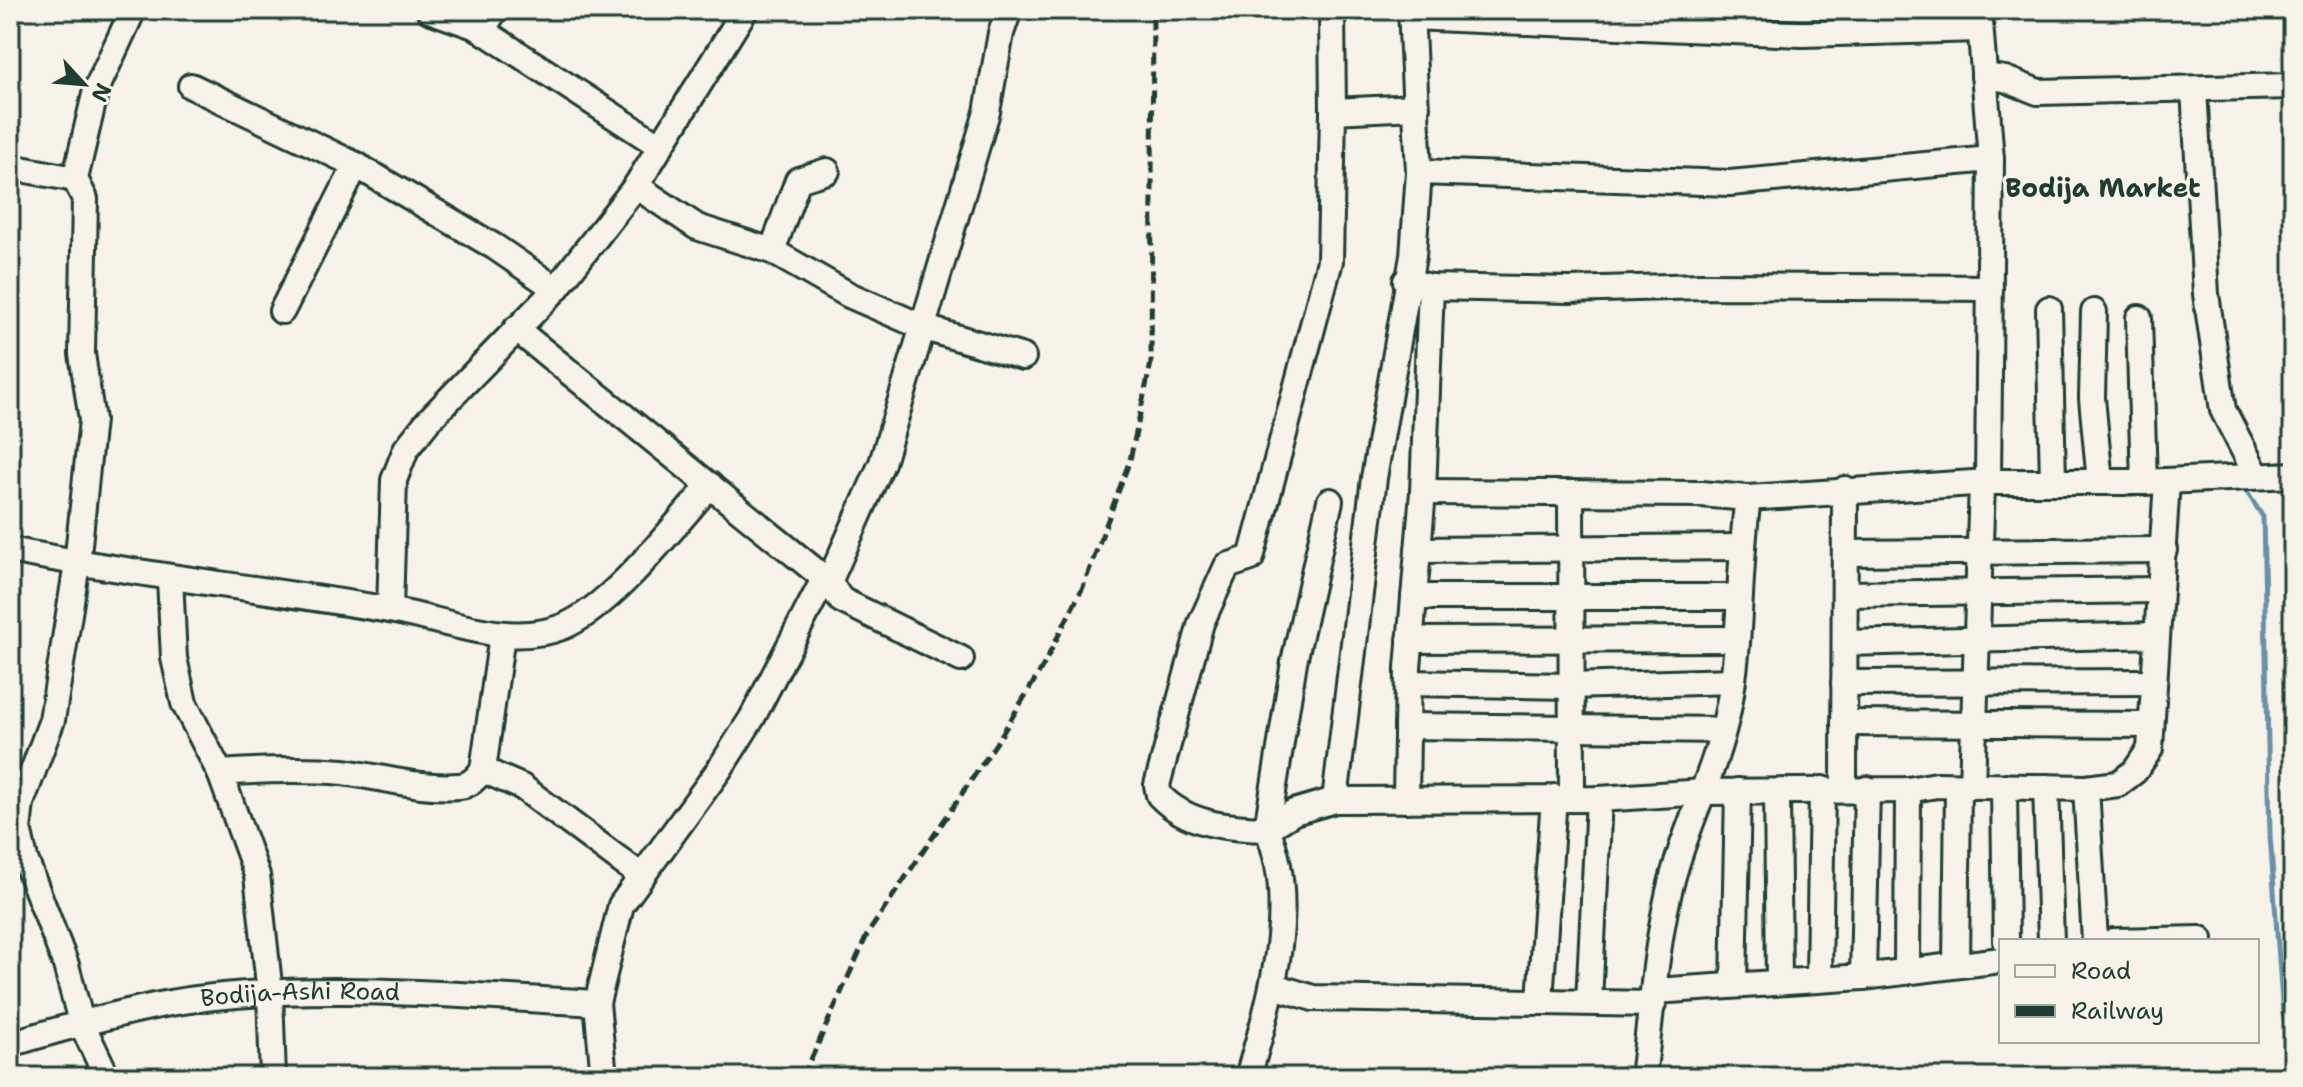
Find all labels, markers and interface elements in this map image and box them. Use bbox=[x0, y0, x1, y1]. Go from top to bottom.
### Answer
north arrow bbox=[44, 44, 124, 124]
text: N bbox=[85, 78, 118, 107]
district label: Bodija Market bbox=[2005, 170, 2201, 205]
legend bbox=[1999, 939, 2259, 1043]
text: Road bbox=[2071, 955, 2131, 987]
street label: Bodija-Ashi Road bbox=[199, 975, 401, 1014]
text: Railway bbox=[2071, 995, 2164, 1027]

